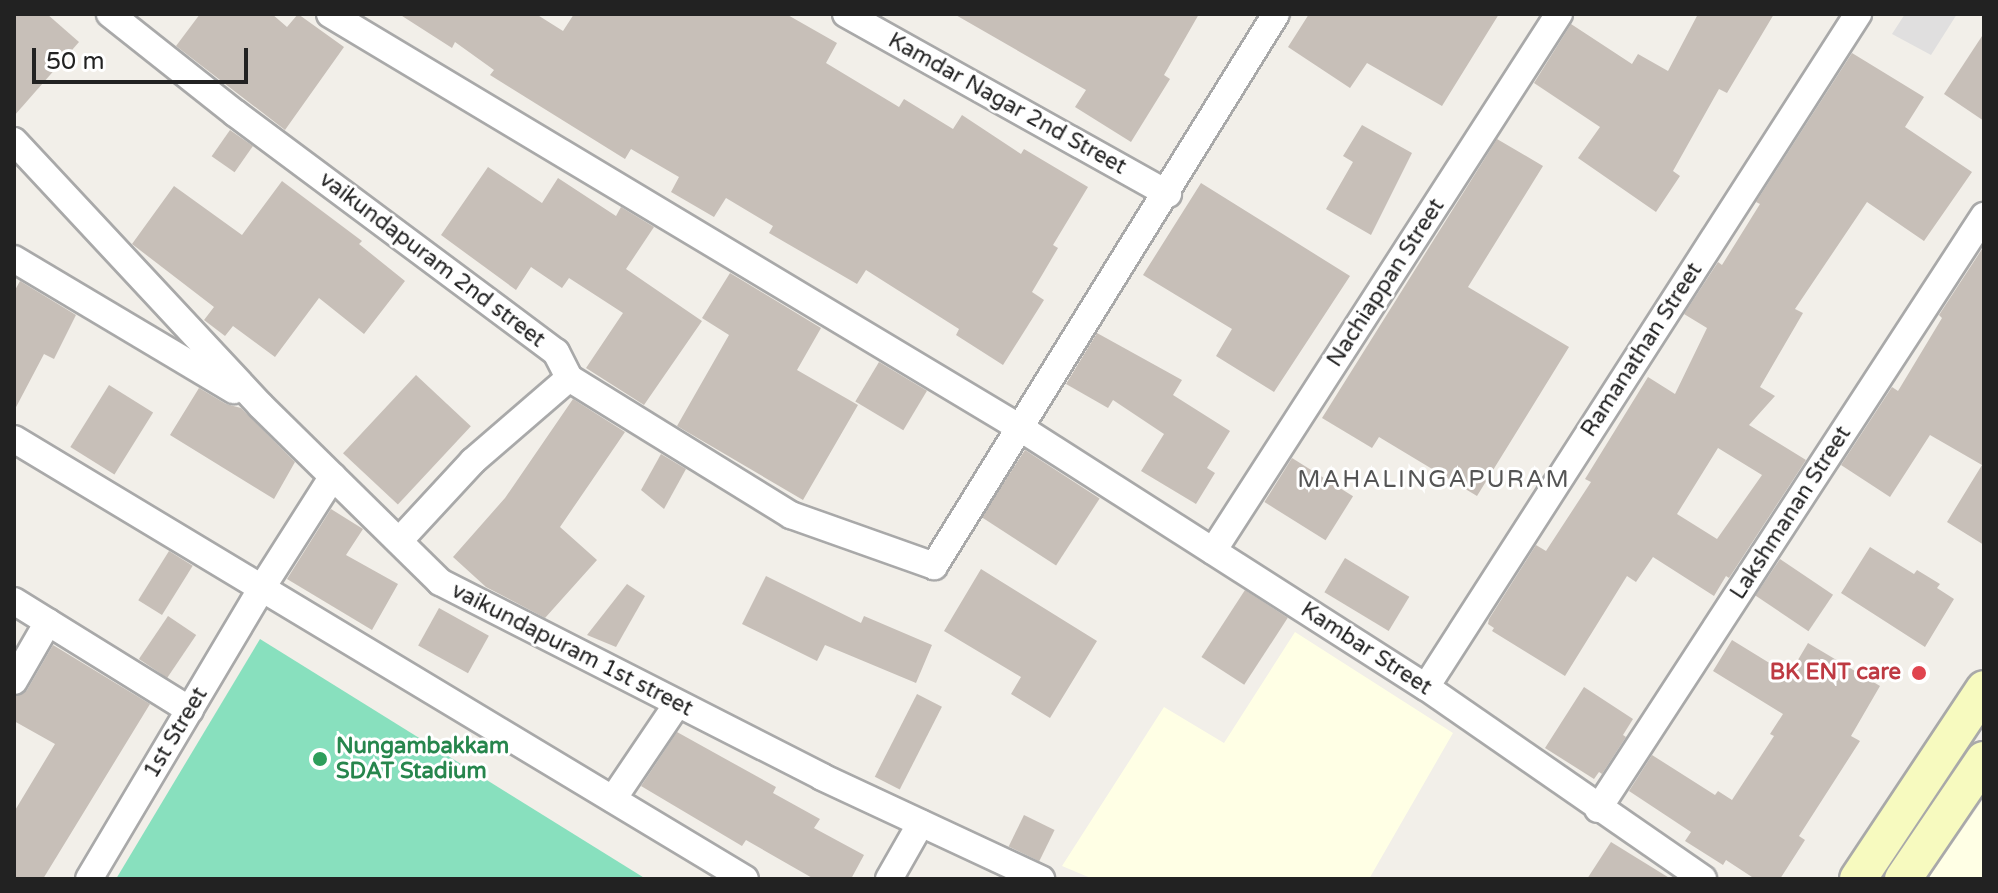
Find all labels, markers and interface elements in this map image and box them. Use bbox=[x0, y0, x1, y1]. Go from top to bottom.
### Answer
street label: Kamdar Nagar 2nd Street bbox=[883, 28, 1131, 180]
scale bar bbox=[36, 32, 252, 82]
text: 50 m bbox=[46, 47, 104, 76]
street label: vaikundapuram 2nd street bbox=[314, 167, 550, 353]
street label: Nachiappan Street bbox=[1322, 194, 1450, 372]
street label: Ramanathan Street bbox=[1576, 258, 1708, 442]
street label: Lakshmanan Street bbox=[1725, 421, 1857, 605]
district label: MAHALINGAPURAM bbox=[1297, 466, 1571, 494]
street label: vaikundapuram 1st street bbox=[447, 578, 697, 722]
street label: Kambar Street bbox=[1296, 597, 1436, 701]
place label: BK ENT care bbox=[1770, 660, 1901, 686]
marker: BK ENT care bbox=[1908, 662, 1930, 684]
street label: 1st Street bbox=[139, 683, 213, 783]
place label: Nungambakkam SDAT Stadium bbox=[336, 733, 509, 784]
marker: Nungambakkam SDAT Stadium bbox=[311, 750, 329, 768]

